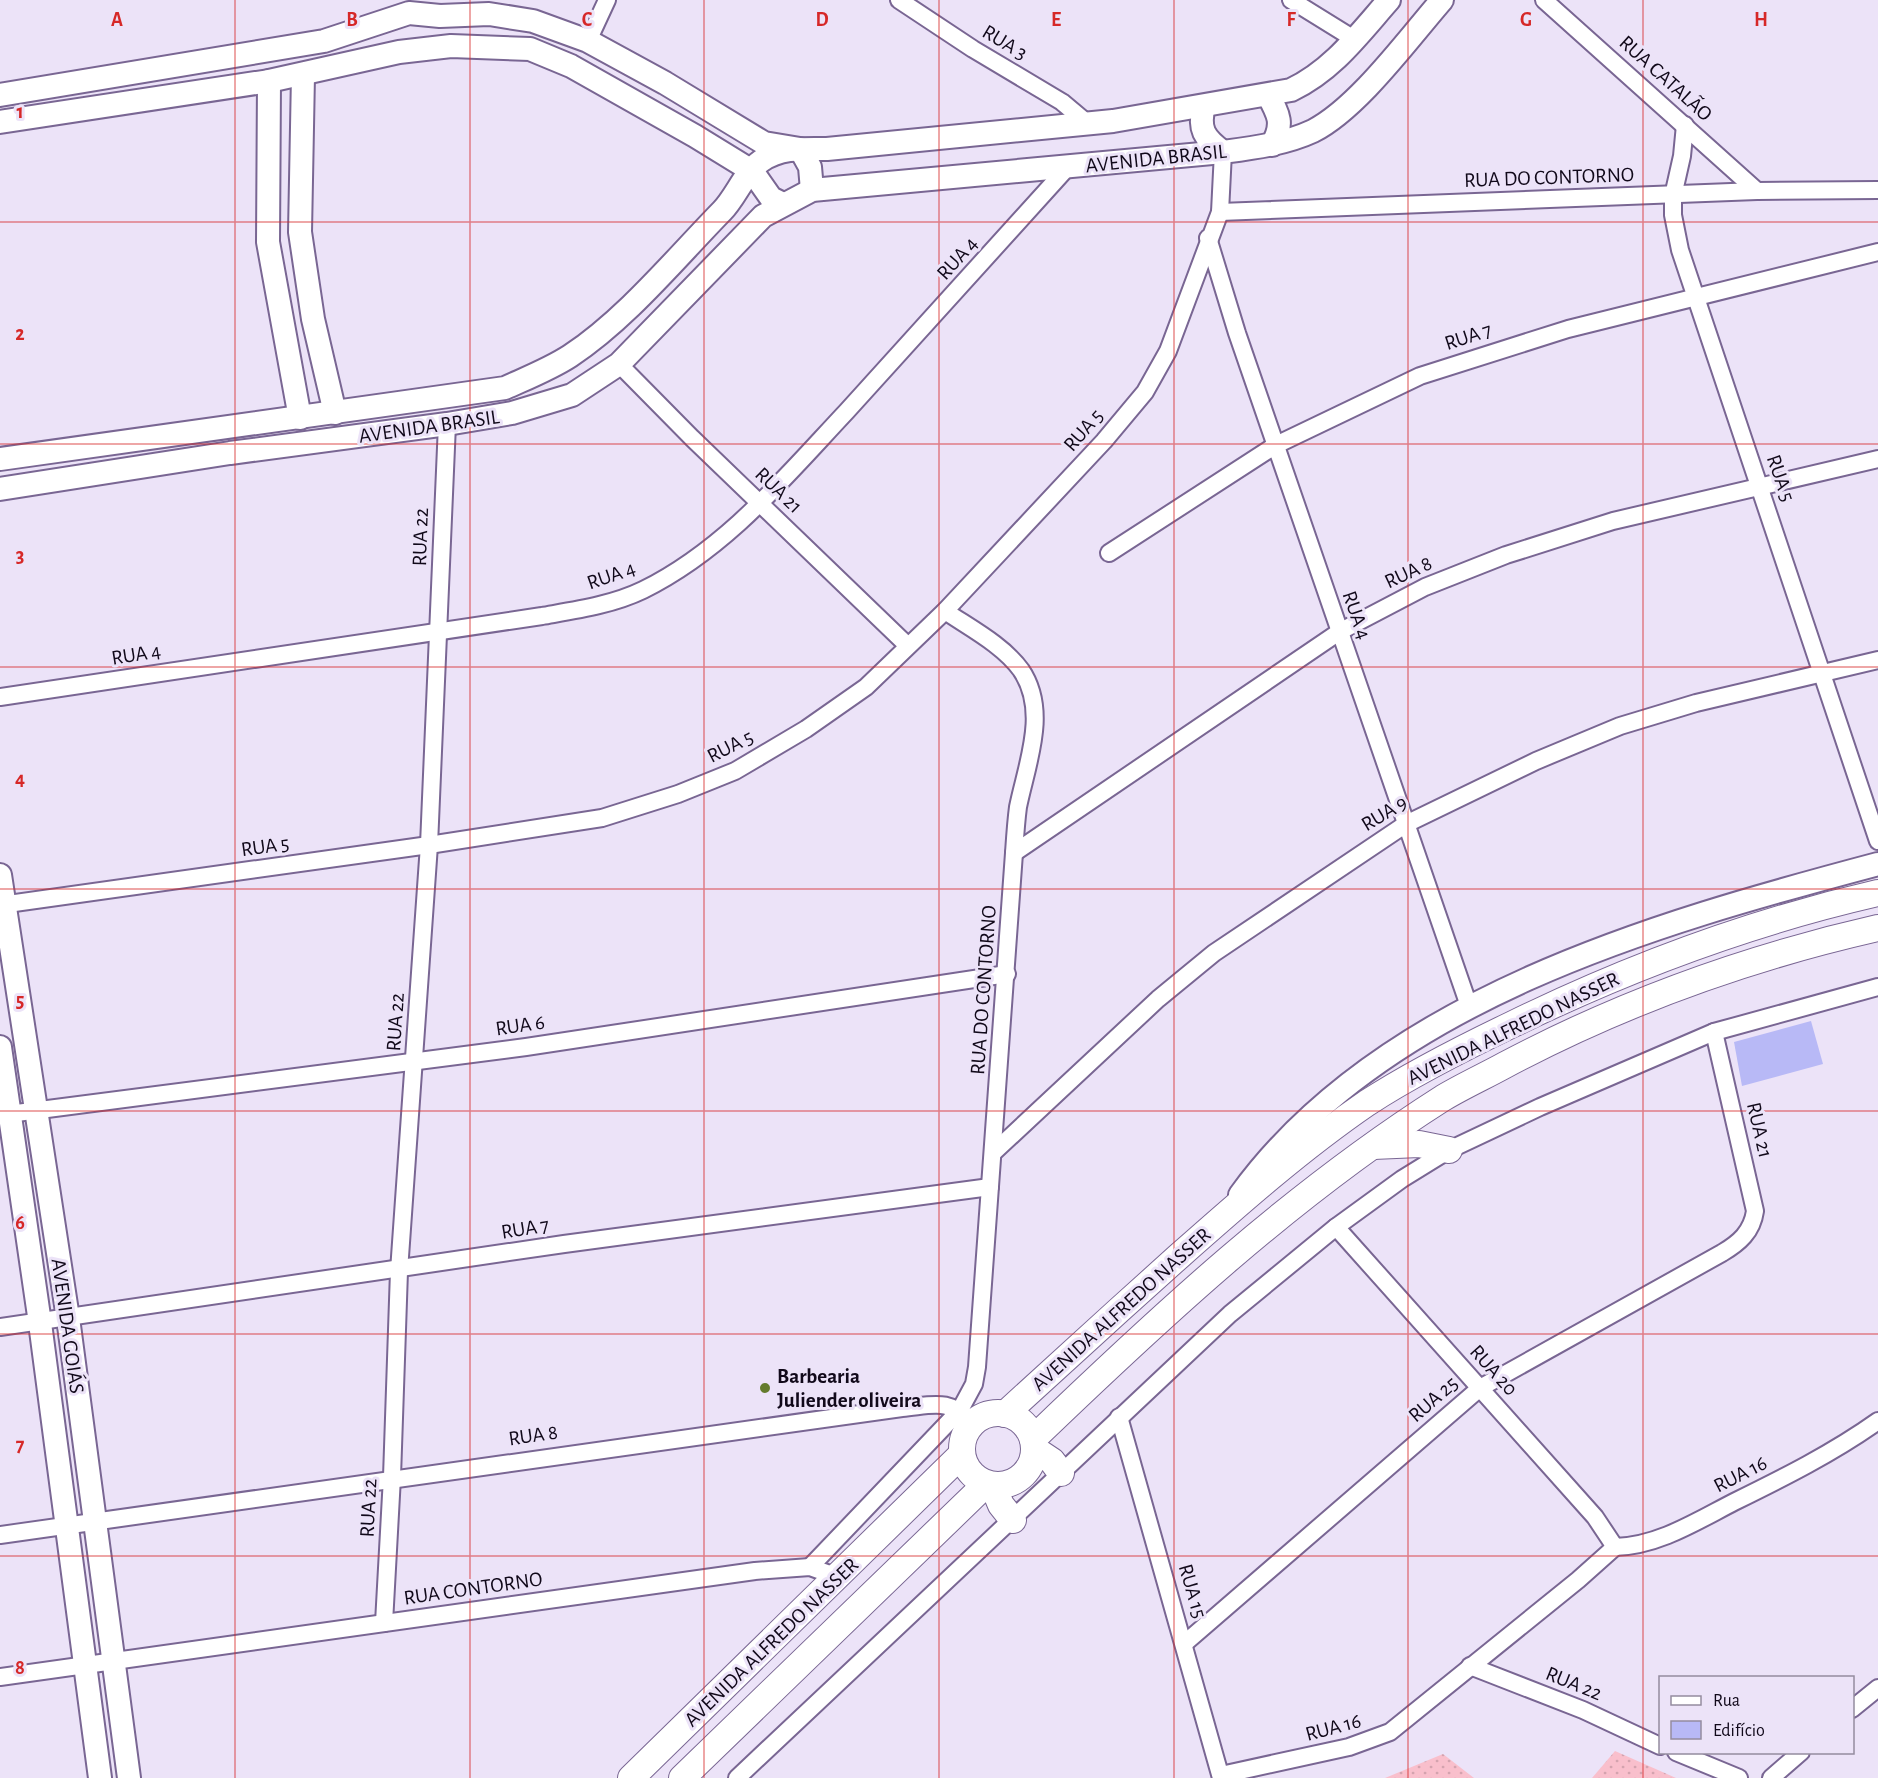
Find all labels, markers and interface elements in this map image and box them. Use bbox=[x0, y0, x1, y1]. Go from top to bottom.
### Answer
text: A bbox=[111, 10, 123, 30]
text: B bbox=[346, 10, 358, 30]
text: C bbox=[582, 10, 593, 30]
text: D bbox=[815, 10, 829, 30]
text: E bbox=[1051, 10, 1061, 30]
text: F bbox=[1286, 10, 1296, 30]
text: G bbox=[1520, 10, 1532, 30]
text: H bbox=[1754, 10, 1768, 30]
street label: RUA 3 bbox=[979, 21, 1031, 64]
street label: RUA CATALÃO bbox=[1615, 30, 1717, 125]
text: 1 bbox=[16, 102, 24, 122]
street label: AVENIDA BRASIL bbox=[1084, 141, 1228, 176]
street label: RUA DO CONTORNO bbox=[1464, 164, 1634, 191]
street label: RUA 4 bbox=[933, 233, 982, 284]
street label: RUA 7 bbox=[1442, 319, 1495, 354]
text: 2 bbox=[15, 324, 25, 344]
street label: RUA 5 bbox=[1060, 405, 1107, 455]
street label: AVENIDA BRASIL bbox=[357, 406, 501, 447]
street label: RUA 5 bbox=[1763, 452, 1798, 504]
street label: RUA 21 bbox=[751, 463, 806, 518]
street label: RUA 22 bbox=[409, 507, 432, 567]
text: 3 bbox=[16, 546, 24, 566]
street label: RUA 8 bbox=[1381, 552, 1435, 592]
street label: RUA 4 bbox=[584, 557, 638, 593]
street label: RUA 4 bbox=[1339, 588, 1375, 642]
street label: RUA 4 bbox=[110, 640, 162, 669]
street label: RUA 5 bbox=[704, 726, 757, 767]
text: 4 bbox=[15, 769, 25, 789]
street label: RUA 9 bbox=[1358, 792, 1411, 835]
street label: RUA 5 bbox=[240, 833, 290, 860]
street label: RUA DO CONTORNO bbox=[967, 904, 1000, 1076]
street label: AVENIDA ALFREDO NASSER bbox=[1404, 968, 1622, 1089]
text: 5 bbox=[16, 991, 24, 1011]
street label: RUA 22 bbox=[383, 992, 408, 1052]
street label: RUA 6 bbox=[494, 1012, 546, 1039]
street label: RUA 21 bbox=[1743, 1100, 1776, 1160]
text: 6 bbox=[15, 1213, 25, 1233]
street label: RUA 7 bbox=[500, 1214, 551, 1243]
street label: AVENIDA ALFREDO NASSER bbox=[1028, 1224, 1215, 1395]
street label: AVENIDA GOIÁS bbox=[48, 1257, 89, 1395]
street label: RUA 20 bbox=[1466, 1341, 1522, 1400]
place label: Barbearia Juliender oliveira bbox=[777, 1366, 921, 1411]
street label: RUA 25 bbox=[1405, 1372, 1462, 1426]
marker: Barbearia Juliender oliveira bbox=[758, 1381, 772, 1395]
street label: RUA 8 bbox=[507, 1422, 559, 1449]
text: 7 bbox=[16, 1435, 25, 1455]
street label: RUA 16 bbox=[1710, 1452, 1770, 1497]
street label: RUA 22 bbox=[356, 1478, 381, 1538]
street label: AVENIDA ALFREDO NASSER bbox=[680, 1554, 862, 1731]
street label: RUA 15 bbox=[1175, 1562, 1210, 1621]
street label: RUA CONTORNO bbox=[402, 1568, 544, 1609]
text: 8 bbox=[15, 1658, 25, 1678]
street label: RUA 22 bbox=[1543, 1663, 1605, 1704]
legend bbox=[1659, 1676, 1854, 1754]
text: Rua bbox=[1713, 1692, 1740, 1710]
street label: RUA 16 bbox=[1303, 1710, 1363, 1745]
text: Edifício bbox=[1713, 1722, 1765, 1740]

